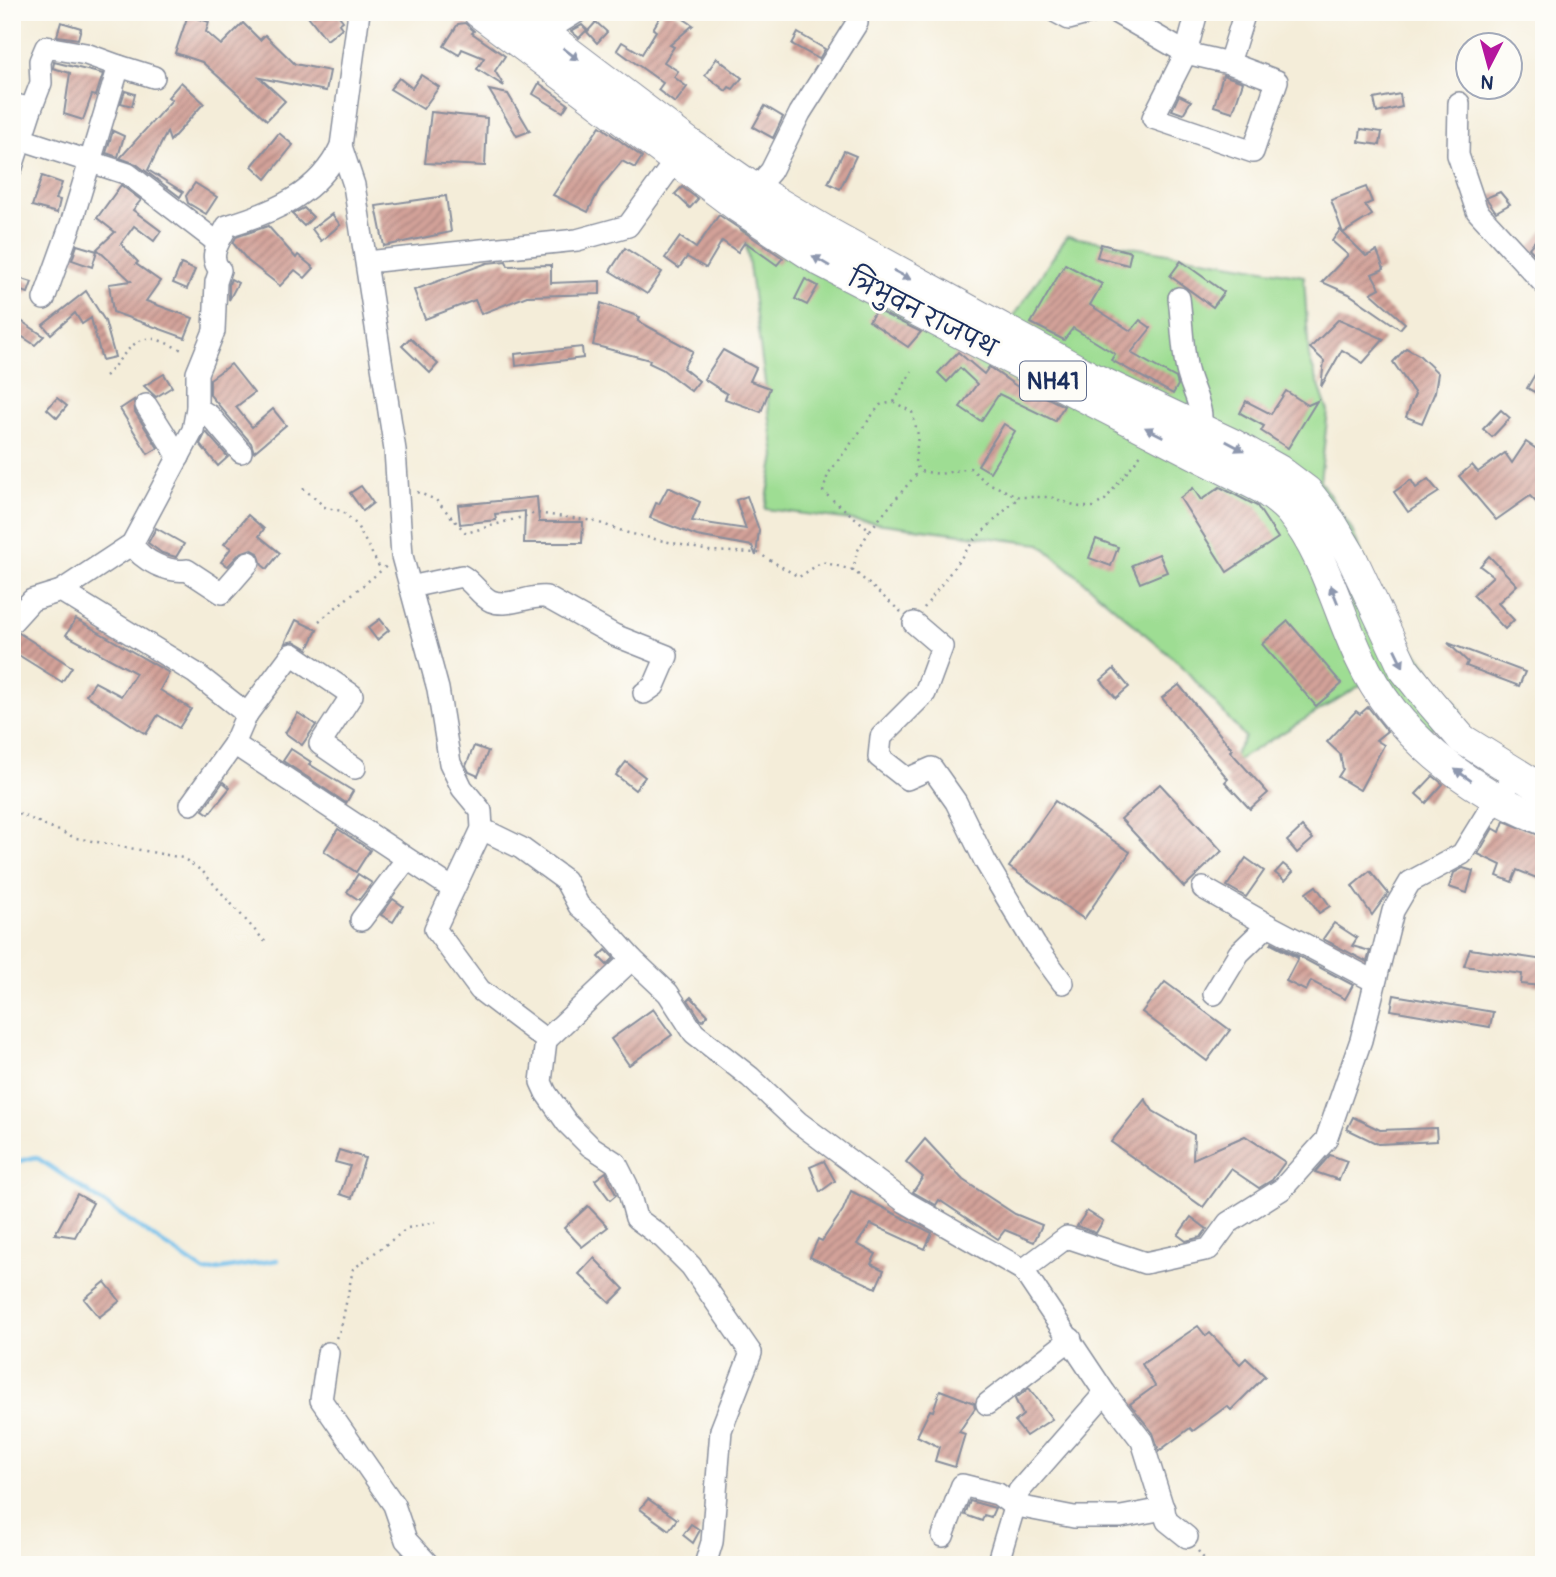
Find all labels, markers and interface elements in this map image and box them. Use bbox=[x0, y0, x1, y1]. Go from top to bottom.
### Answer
north arrow bbox=[1454, 32, 1524, 102]
one-way arrow bbox=[561, 46, 579, 61]
text: N bbox=[1480, 69, 1495, 95]
one-way arrow bbox=[811, 255, 830, 267]
street label: त्रिभुवन राजपथ bbox=[840, 260, 1005, 366]
one-way arrow bbox=[892, 269, 912, 281]
road number: NH41 bbox=[1020, 362, 1086, 400]
one-way arrow bbox=[1144, 426, 1164, 437]
one-way arrow bbox=[1225, 440, 1245, 451]
one-way arrow bbox=[1328, 583, 1339, 604]
one-way arrow bbox=[1393, 648, 1404, 668]
one-way arrow bbox=[1454, 769, 1472, 783]

